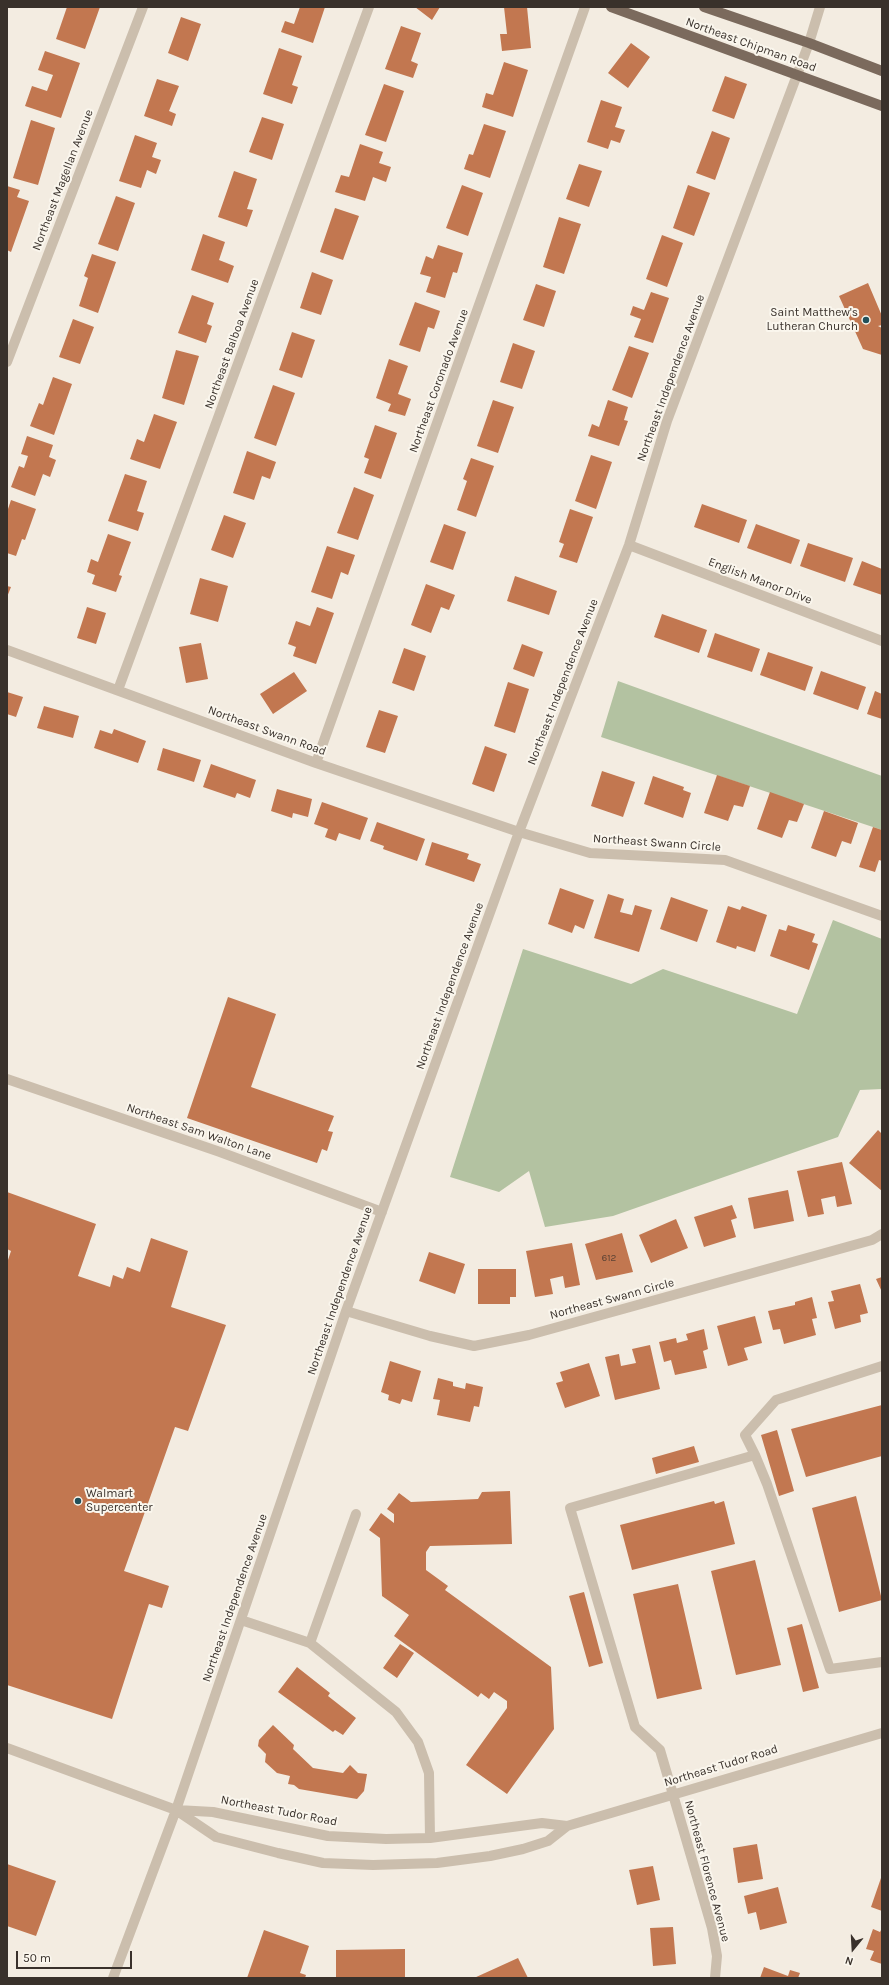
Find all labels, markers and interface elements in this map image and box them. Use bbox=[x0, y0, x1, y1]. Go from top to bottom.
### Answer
street label: Northeast Chipman Road bbox=[684, 15, 818, 75]
street label: Northeast Magellan Avenue bbox=[29, 107, 97, 253]
street label: Northeast Balboa Avenue bbox=[202, 277, 262, 411]
street label: Northeast Independence Avenue bbox=[634, 292, 708, 464]
place label: Saint Matthew's Lutheran Church bbox=[767, 306, 858, 334]
street label: Northeast Coronado Avenue bbox=[406, 307, 472, 455]
marker: Saint Matthew's Lutheran Church bbox=[861, 315, 871, 325]
street label: English Manor Drive bbox=[706, 555, 814, 607]
street label: Northeast Independence Avenue bbox=[525, 597, 601, 767]
street label: Northeast Swann Road bbox=[206, 703, 328, 759]
street label: Northeast Swann Circle bbox=[593, 831, 721, 855]
street label: Northeast Independence Avenue bbox=[413, 900, 487, 1072]
street label: Northeast Sam Walton Lane bbox=[125, 1100, 273, 1164]
street label: Northeast Independence Avenue bbox=[304, 1205, 376, 1377]
house number: 612 bbox=[602, 1252, 616, 1264]
street label: Northeast Swann Circle bbox=[548, 1275, 676, 1323]
place label: Walmart Supercenter bbox=[86, 1487, 153, 1515]
marker: Walmart Supercenter bbox=[73, 1496, 83, 1506]
street label: Northeast Independence Avenue bbox=[199, 1512, 271, 1684]
street label: Northeast Tudor Road bbox=[662, 1742, 780, 1790]
street label: Northeast Tudor Road bbox=[220, 1793, 338, 1829]
street label: Northeast Florence Avenue bbox=[681, 1799, 733, 1943]
north arrow bbox=[833, 1929, 873, 1969]
scale bar bbox=[18, 1943, 134, 1969]
text: 50 m bbox=[23, 1951, 51, 1965]
text: N bbox=[843, 1953, 855, 1968]

